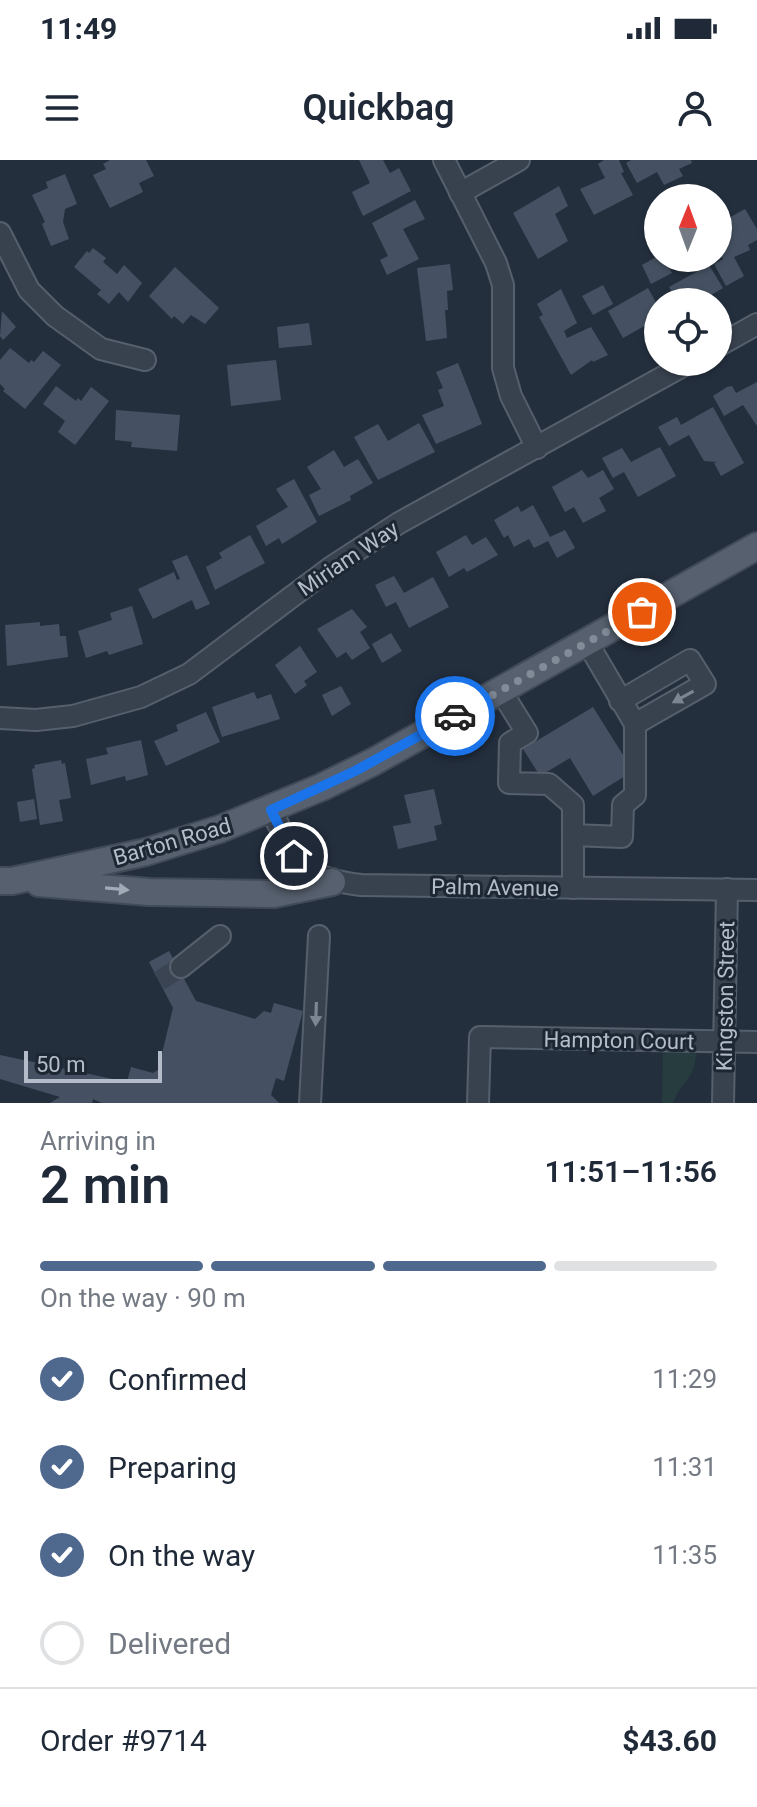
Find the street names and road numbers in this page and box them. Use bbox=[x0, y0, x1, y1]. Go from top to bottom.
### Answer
street label: Miriam Way bbox=[293, 515, 404, 601]
street label: Barton Road bbox=[110, 813, 234, 870]
street label: Palm Avenue bbox=[431, 874, 559, 901]
street label: Kingston Street bbox=[712, 921, 739, 1071]
street label: Hampton Court bbox=[543, 1027, 695, 1054]

